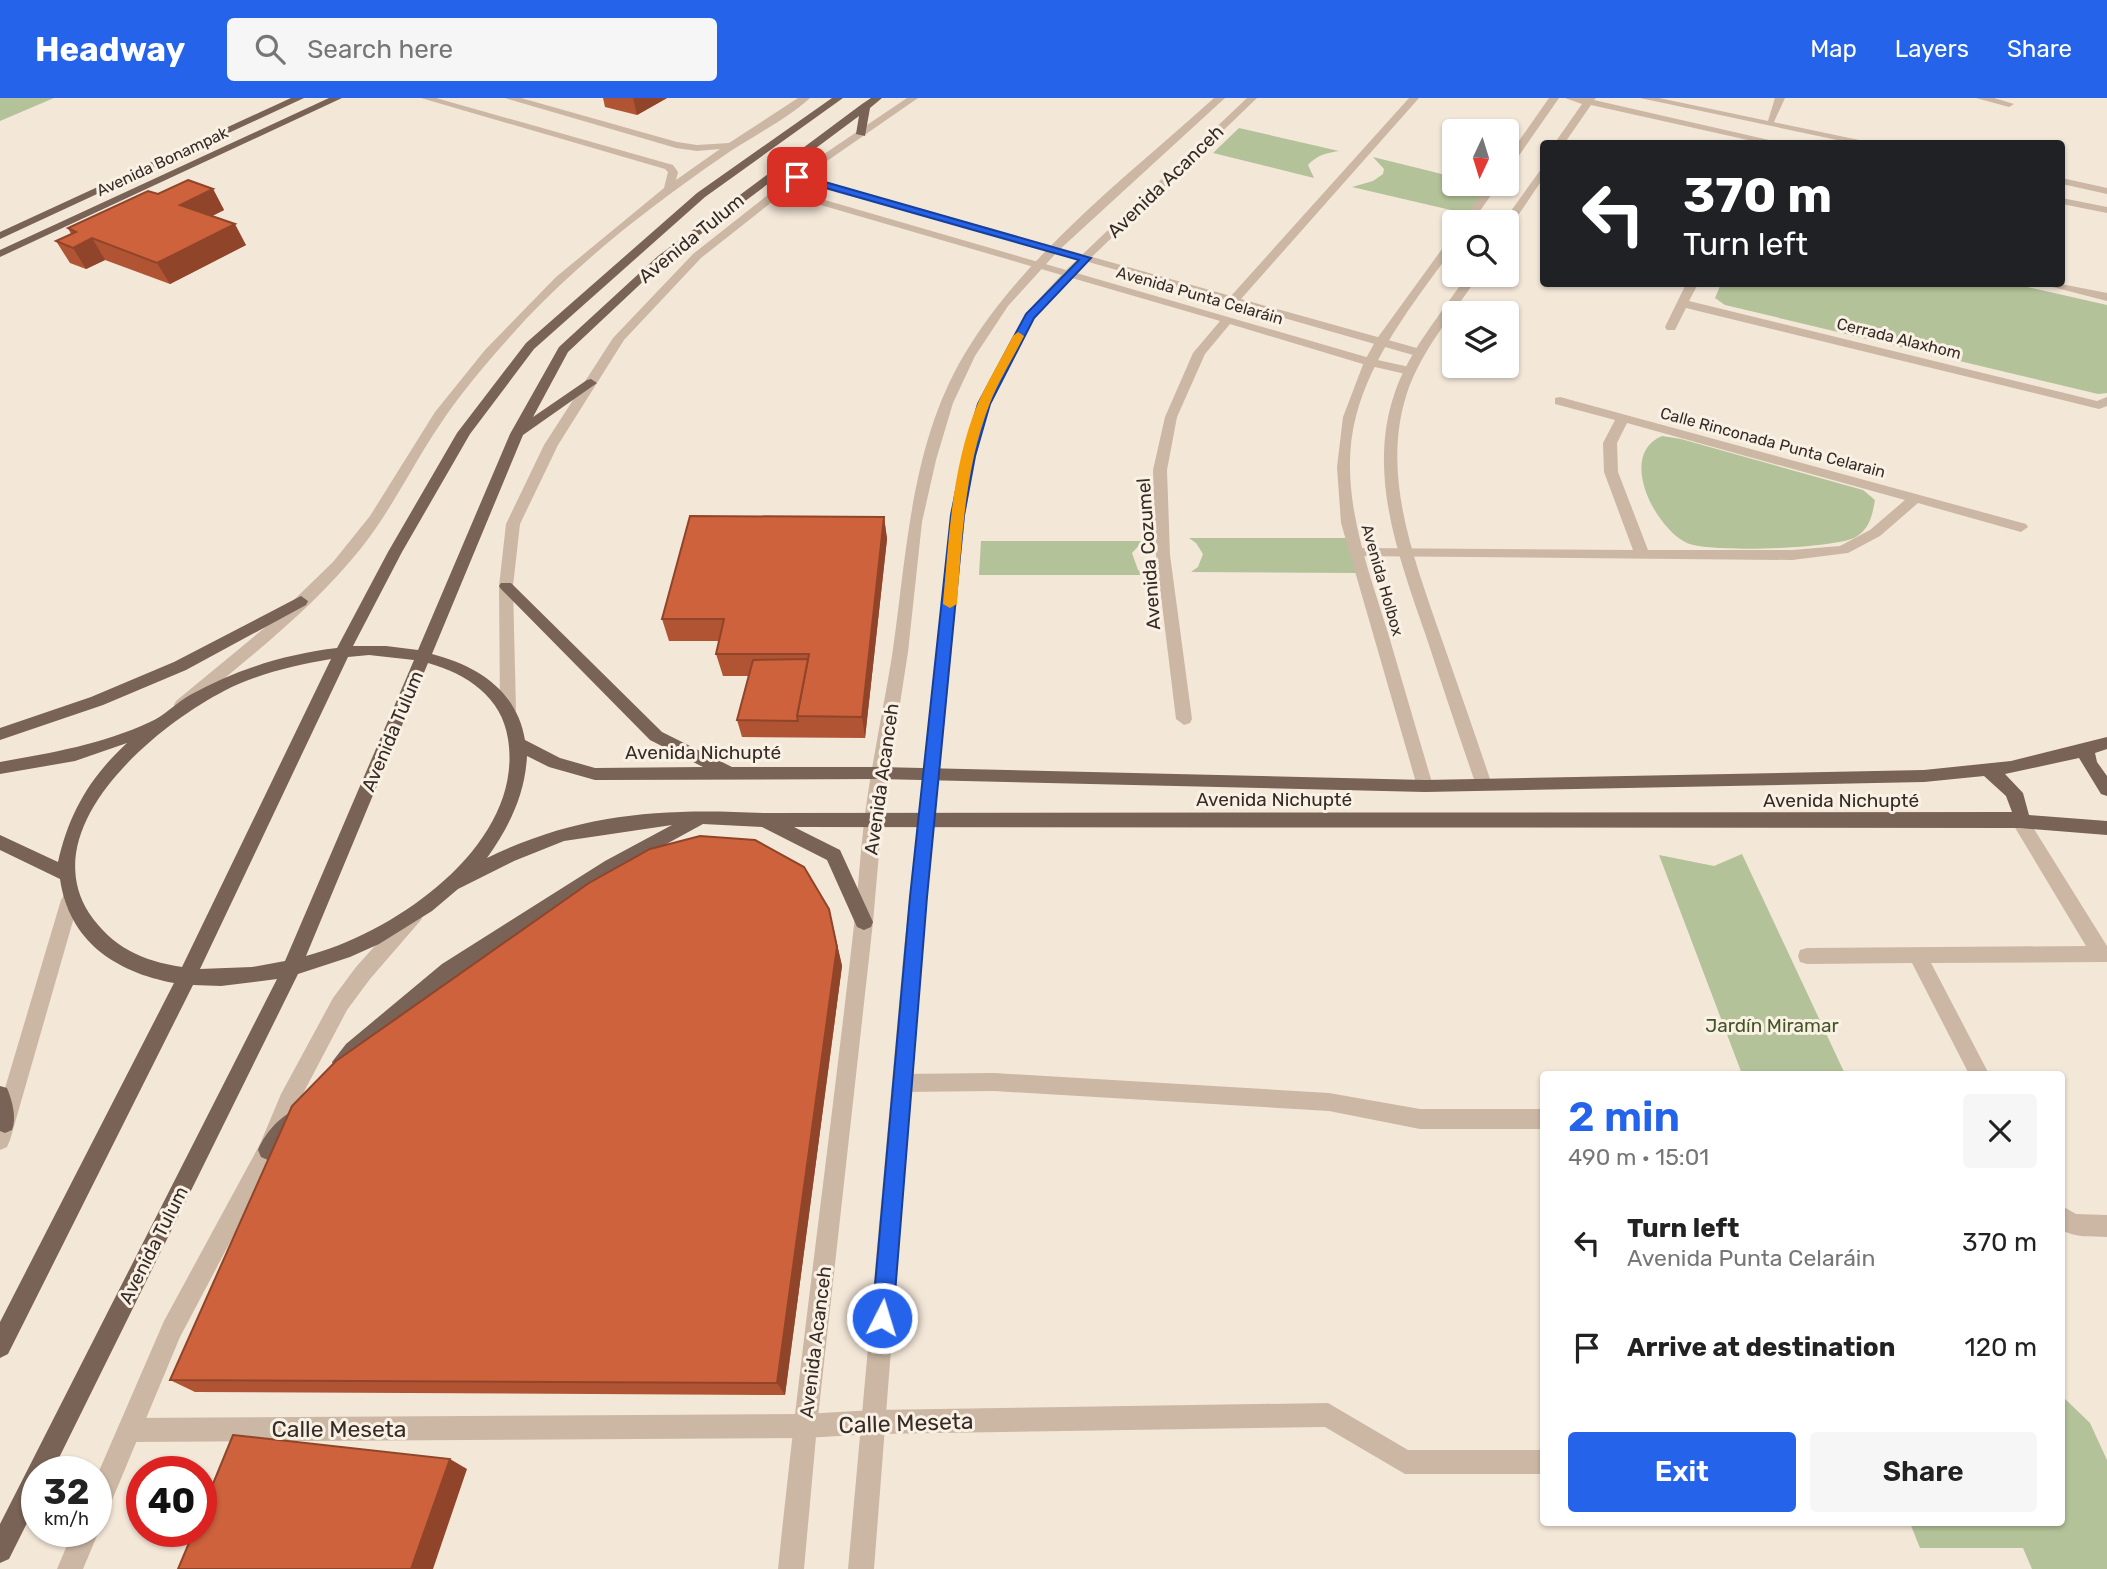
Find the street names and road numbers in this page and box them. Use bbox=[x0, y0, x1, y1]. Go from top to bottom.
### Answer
street label: Avenida Acanceh bbox=[1102, 120, 1228, 243]
street label: Avenida Bonampak bbox=[93, 122, 232, 200]
street label: Avenida Tulum bbox=[634, 189, 749, 288]
street label: Avenida Punta Celaráin bbox=[1114, 263, 1286, 328]
street label: Cerrada Alaxhom bbox=[1835, 314, 1963, 363]
street label: Calle Rinconada Punta Celarain bbox=[1658, 403, 1887, 482]
street label: Avenida Cozumel bbox=[1132, 477, 1165, 631]
street label: Avenida Holbox bbox=[1358, 522, 1408, 638]
street label: Avenida Tulum bbox=[357, 667, 428, 795]
street label: Avenida Acanceh bbox=[859, 702, 904, 856]
street label: Avenida Nichupté bbox=[625, 741, 781, 764]
street label: Avenida Nichupté bbox=[1196, 788, 1352, 811]
street label: Avenida Nichupté bbox=[1763, 789, 1919, 812]
street label: Avenida Tulum bbox=[114, 1183, 193, 1308]
street label: Avenida Acanceh bbox=[795, 1265, 836, 1419]
street label: Calle Meseta bbox=[838, 1407, 974, 1439]
street label: Calle Meseta bbox=[271, 1415, 407, 1443]

